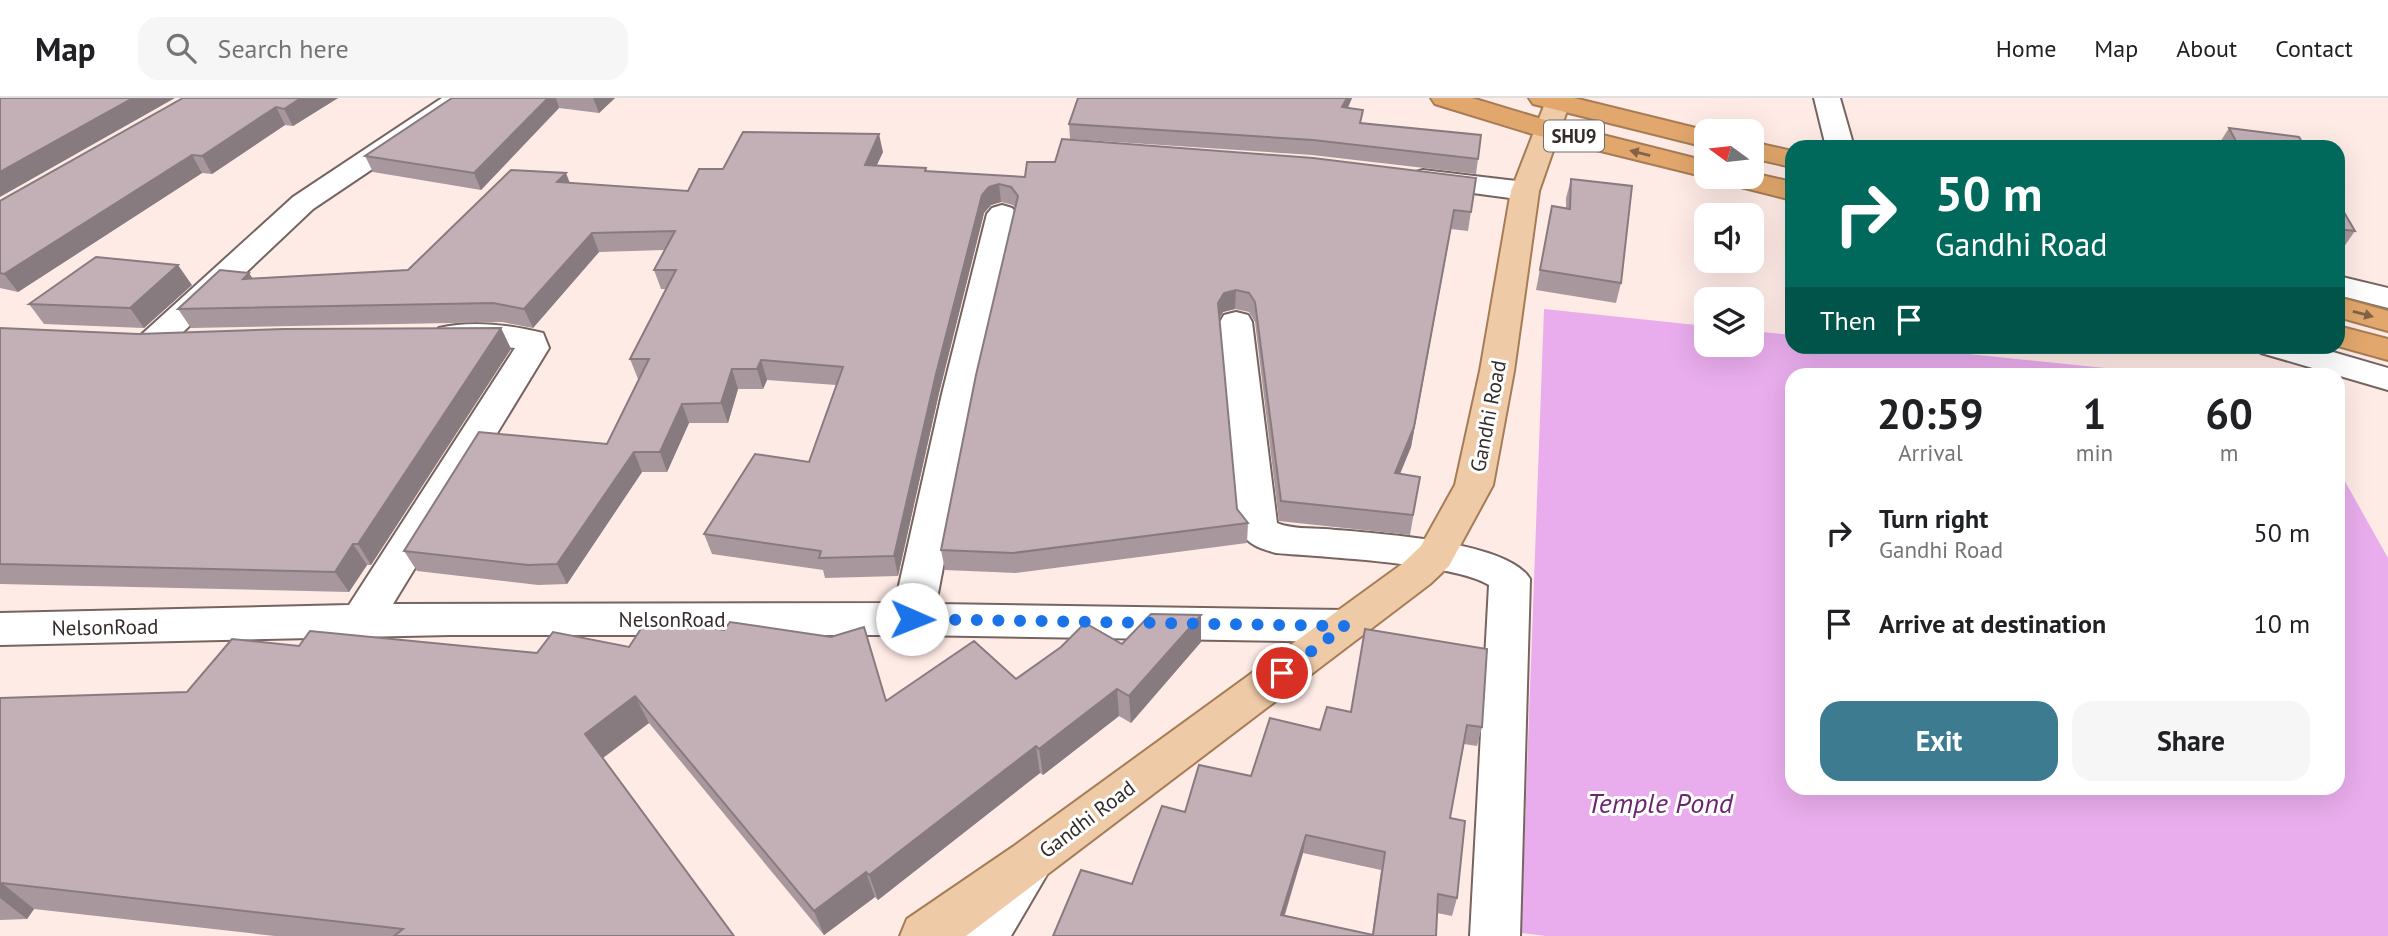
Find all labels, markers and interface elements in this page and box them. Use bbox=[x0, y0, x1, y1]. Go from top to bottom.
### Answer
search box bbox=[138, 17, 628, 80]
text: Map bbox=[35, 27, 96, 70]
icon: search bbox=[162, 29, 200, 67]
text: Search here bbox=[218, 32, 349, 65]
text: Home bbox=[1996, 33, 2056, 64]
text: Map bbox=[2094, 33, 2138, 64]
text: About bbox=[2176, 33, 2237, 64]
text: Contact bbox=[2275, 33, 2353, 64]
north arrow bbox=[1694, 119, 1764, 189]
map controls bbox=[1694, 119, 1764, 357]
road number: SHU9 bbox=[1544, 120, 1604, 152]
one-way arrow bbox=[1629, 147, 1650, 157]
text: 50 m bbox=[1935, 161, 2042, 225]
icon: right bbox=[1820, 168, 1911, 259]
button: sound bbox=[1694, 203, 1764, 273]
text: Gandhi Road bbox=[1935, 223, 2108, 265]
button: layers bbox=[1694, 287, 1764, 357]
icon: arrive bbox=[1890, 301, 1928, 339]
text: Then bbox=[1820, 304, 1876, 337]
one-way arrow bbox=[2352, 309, 2374, 320]
street label: Gandhi Road bbox=[1464, 358, 1512, 474]
text: 20:59 bbox=[1877, 386, 1984, 441]
text: 1 bbox=[2083, 386, 2106, 441]
text: 60 bbox=[2205, 386, 2253, 441]
text: Arrival bbox=[1898, 438, 1963, 467]
text: min bbox=[2076, 438, 2113, 467]
text: m bbox=[2220, 438, 2238, 467]
text: Turn right bbox=[1879, 502, 1988, 535]
icon: right bbox=[1820, 514, 1858, 552]
text: 50 m bbox=[2254, 516, 2310, 549]
text: Gandhi Road bbox=[1879, 535, 2003, 564]
position arrow bbox=[875, 582, 949, 656]
icon: arrive bbox=[1820, 605, 1858, 643]
street label: NelsonRoad bbox=[619, 606, 725, 633]
text: Arrive at destination bbox=[1879, 607, 2106, 640]
text: 10 m bbox=[2254, 607, 2310, 640]
street label: NelsonRoad bbox=[51, 613, 159, 641]
pin bbox=[1252, 643, 1312, 703]
icon: arrive bbox=[1263, 654, 1301, 692]
button: Exit bbox=[1820, 701, 2058, 781]
button: Share bbox=[2072, 701, 2310, 781]
street label: Gandhi Road bbox=[1034, 774, 1140, 864]
water label: Temple Pond bbox=[1587, 784, 1734, 821]

